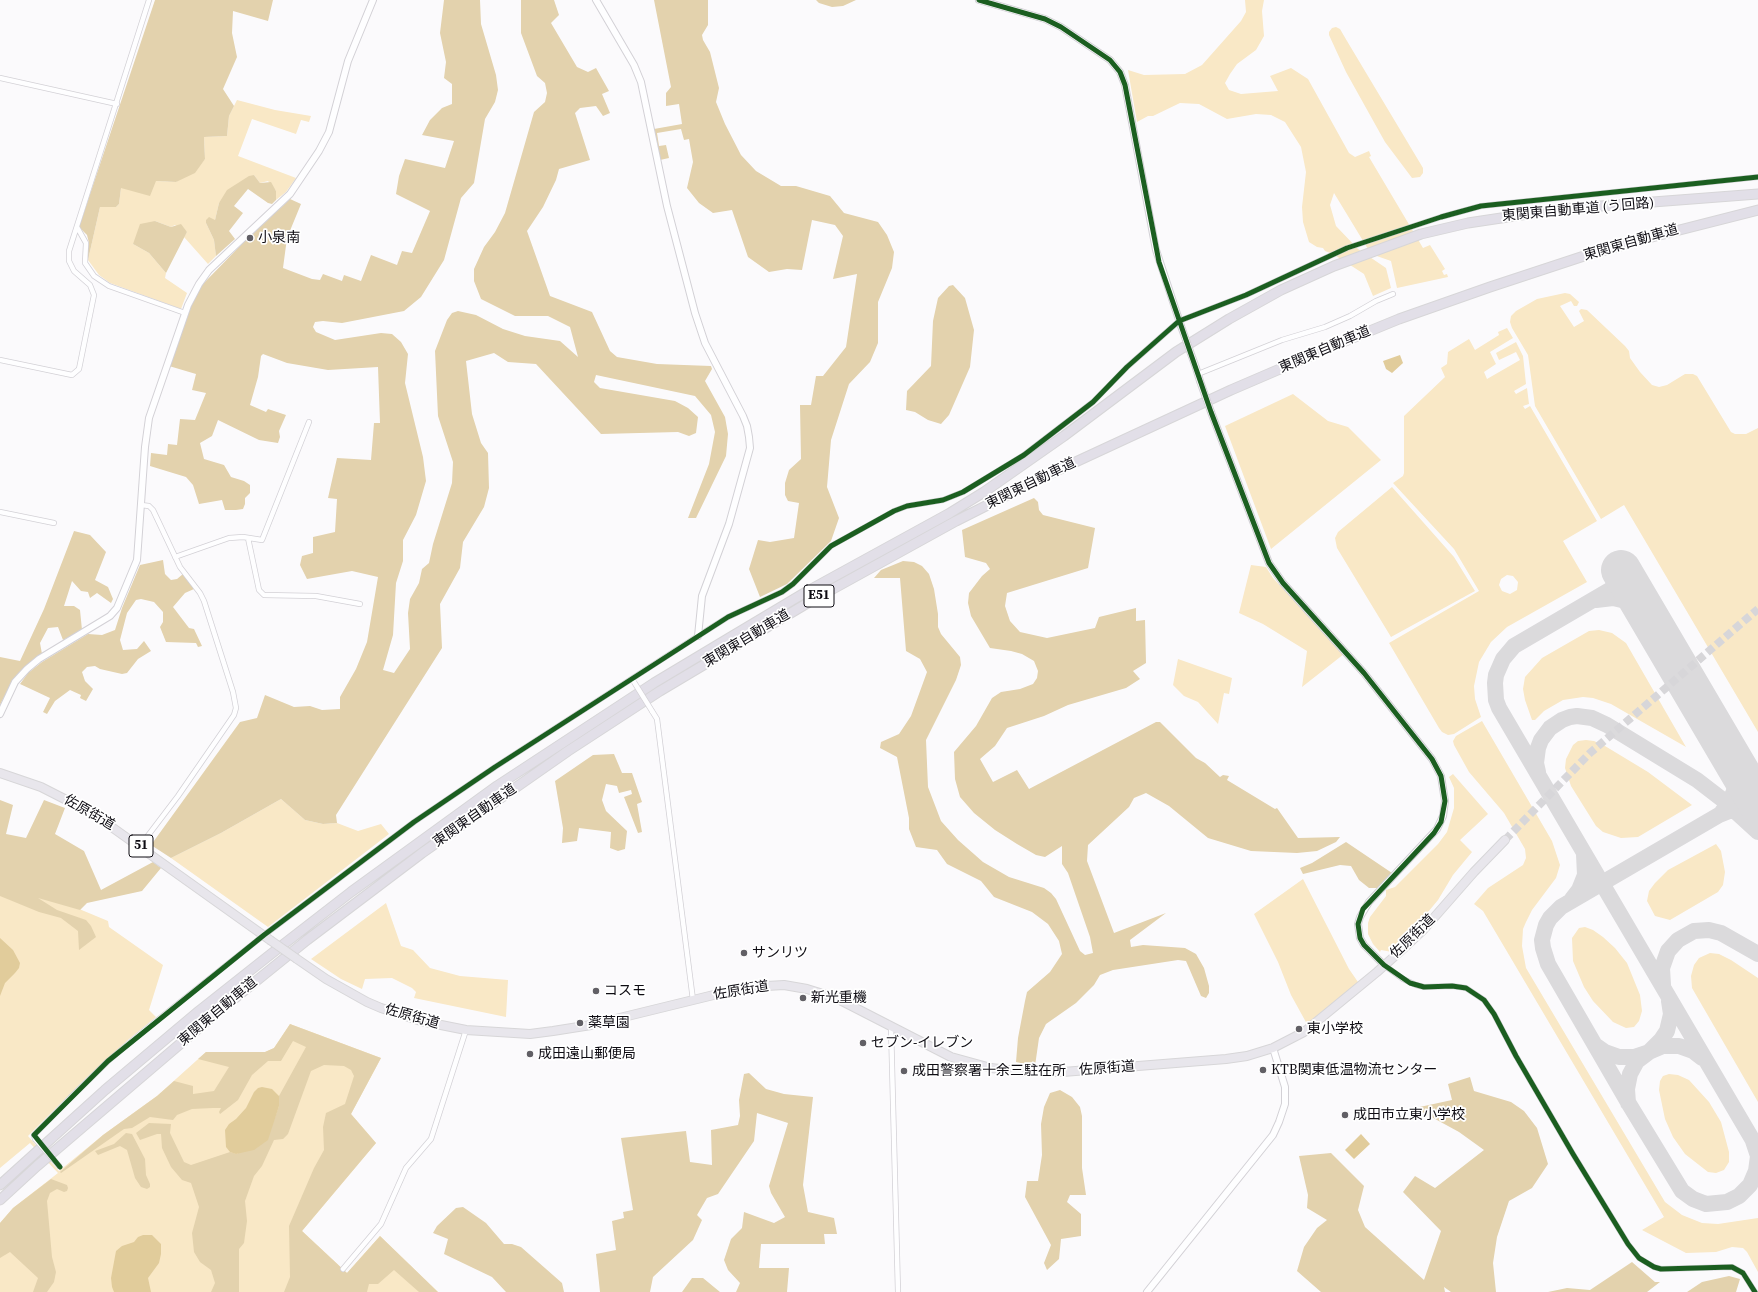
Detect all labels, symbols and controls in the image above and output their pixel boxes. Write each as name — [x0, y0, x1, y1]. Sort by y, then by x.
street label: 東関東自動車道 (う回路) — [1501, 195, 1655, 225]
street label: 東関東自動車道 — [1582, 221, 1680, 265]
place label: 小泉南 — [258, 230, 300, 246]
marker: 小泉南 — [245, 233, 255, 243]
street label: 東関東自動車道 — [1277, 323, 1373, 377]
street label: 東関東自動車道 — [983, 455, 1079, 513]
road number: E51 — [804, 585, 834, 607]
street label: 東関東自動車道 — [701, 607, 793, 671]
street label: 東関東自動車道 — [430, 781, 520, 851]
street label: 佐原街道 — [61, 792, 117, 834]
road number: 51 — [129, 835, 153, 857]
street label: 佐原街道 — [1387, 912, 1439, 962]
place label: サンリツ — [752, 945, 808, 961]
marker: サンリツ — [739, 948, 749, 958]
street label: 東関東自動車道 — [175, 974, 261, 1050]
street label: 佐原街道 — [712, 978, 770, 1004]
place label: コスモ — [604, 983, 646, 999]
marker: コスモ — [591, 986, 601, 996]
place label: 新光重機 — [811, 990, 867, 1006]
marker: 新光重機 — [798, 993, 808, 1003]
street label: 佐原街道 — [383, 1001, 441, 1033]
place label: 薬草園 — [588, 1015, 630, 1031]
marker: 薬草園 — [575, 1018, 585, 1028]
place label: 東小学校 — [1307, 1021, 1363, 1037]
marker: 東小学校 — [1294, 1024, 1304, 1034]
place label: セブン-イレブン — [871, 1035, 973, 1051]
marker: セブン-イレブン — [858, 1038, 868, 1048]
place label: 成田遠山郵便局 — [538, 1046, 636, 1062]
marker: 成田遠山郵便局 — [525, 1049, 535, 1059]
street label: 佐原街道 — [1078, 1059, 1136, 1079]
place label: KTB関東低温物流センター — [1271, 1062, 1438, 1078]
place label: 成田警察署十余三駐在所 — [912, 1063, 1066, 1079]
marker: KTB関東低温物流センター — [1258, 1065, 1268, 1075]
marker: 成田警察署十余三駐在所 — [899, 1066, 909, 1076]
place label: 成田市立東小学校 — [1353, 1107, 1465, 1123]
marker: 成田市立東小学校 — [1340, 1110, 1350, 1120]

